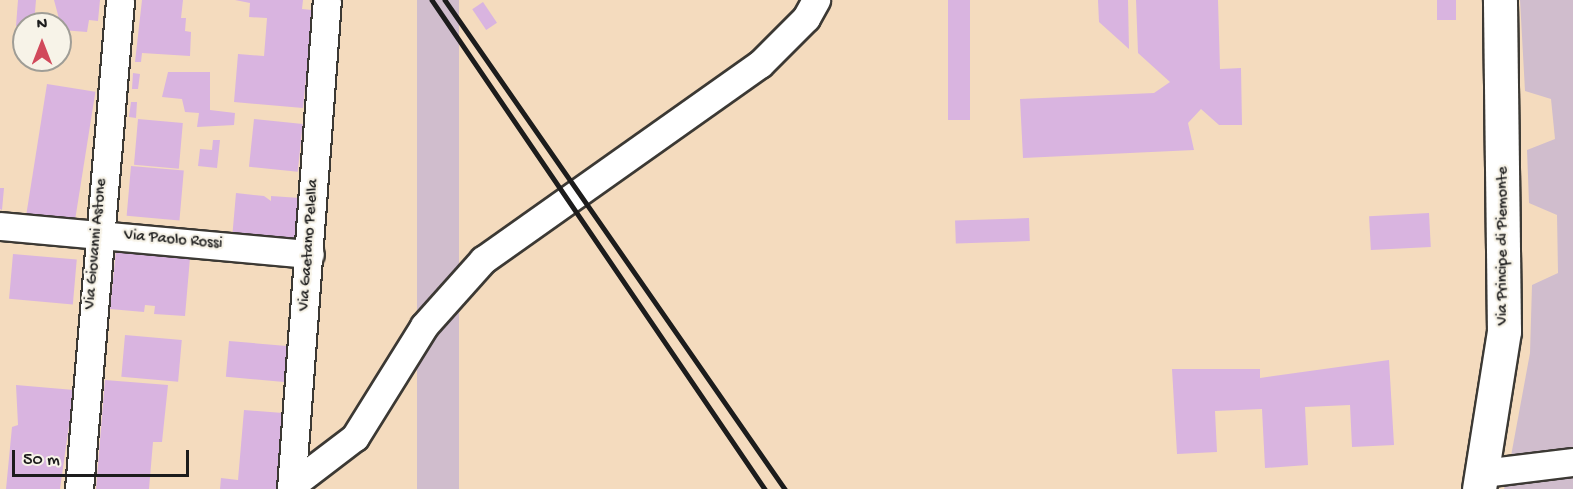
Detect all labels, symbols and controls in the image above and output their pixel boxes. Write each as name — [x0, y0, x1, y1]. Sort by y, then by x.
north arrow — [12, 12, 72, 72]
text: N — [37, 16, 47, 35]
street label: Via Principe di Piemonte — [1494, 167, 1514, 325]
street label: Via Giovanni Astone — [82, 178, 112, 310]
street label: Via Gaetano Pelella — [296, 178, 324, 312]
street label: Via Paolo Rossi — [123, 227, 223, 255]
scale bar — [15, 438, 192, 476]
text: 50 m — [23, 450, 60, 471]

